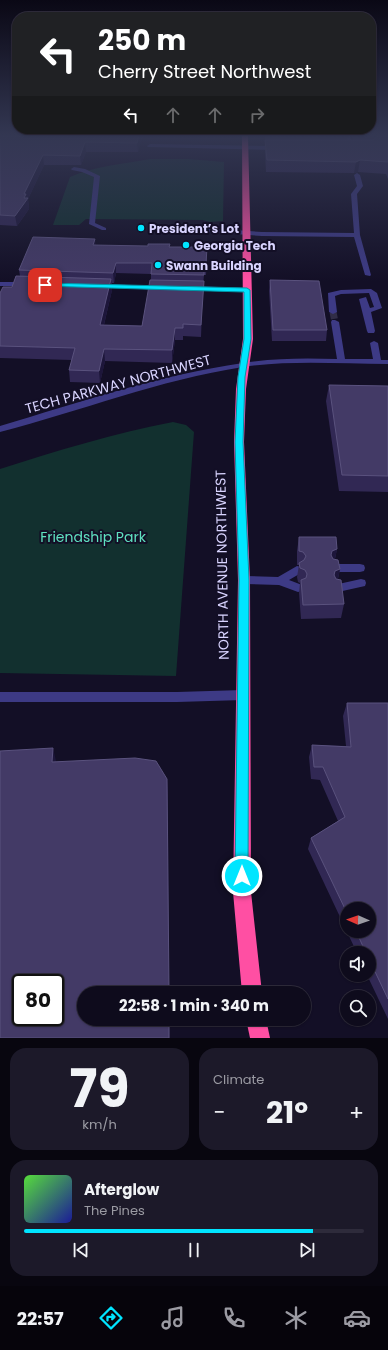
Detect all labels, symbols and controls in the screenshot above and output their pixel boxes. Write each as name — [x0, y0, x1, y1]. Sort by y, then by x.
text: 250 m — [98, 21, 186, 60]
icon: left — [32, 28, 84, 80]
text: Cherry Street Northwest — [98, 59, 311, 84]
icon: left — [120, 104, 142, 126]
icon: ahead — [162, 104, 184, 126]
icon: ahead — [204, 104, 226, 126]
icon: right — [246, 104, 268, 126]
place label: President’s Lot — [149, 220, 239, 237]
marker: President’s Lot — [136, 223, 146, 233]
place label: Georgia Tech — [194, 237, 276, 254]
marker: Georgia Tech — [181, 240, 191, 250]
place label: Swann Building — [166, 257, 262, 274]
marker: Swann Building — [153, 260, 163, 270]
pin — [28, 268, 62, 302]
icon: arrive — [34, 274, 56, 296]
street label: TECH PARKWAY NORTHWEST — [23, 349, 214, 418]
street label: NORTH AVENUE NORTHWEST — [210, 469, 234, 660]
park label: Friendship Park — [40, 527, 147, 547]
position arrow — [221, 855, 263, 897]
north arrow — [340, 902, 376, 938]
map controls — [340, 902, 376, 1026]
button: sound — [340, 946, 376, 982]
speed limit sign: 80 — [12, 974, 64, 1026]
button: search — [340, 990, 376, 1026]
text: 22:58 · 1 min · 340 m — [119, 995, 269, 1016]
text: 79 — [70, 1052, 129, 1125]
text: Climate — [213, 1070, 264, 1089]
text: 21° — [266, 1091, 308, 1134]
text: − — [213, 1097, 225, 1128]
text: + — [349, 1097, 364, 1128]
text: km/h — [82, 1115, 117, 1134]
text: Afterglow — [84, 1179, 159, 1200]
text: The Pines — [84, 1201, 145, 1220]
icon: previous — [70, 1239, 92, 1261]
icon: pause — [183, 1239, 205, 1261]
icon: next — [296, 1239, 318, 1261]
icon: directions — [97, 1304, 125, 1332]
icon: music — [159, 1304, 187, 1332]
icon: phone — [220, 1304, 248, 1332]
icon: climate — [282, 1304, 310, 1332]
icon: car — [343, 1304, 371, 1332]
text: 22:57 — [17, 1306, 64, 1331]

